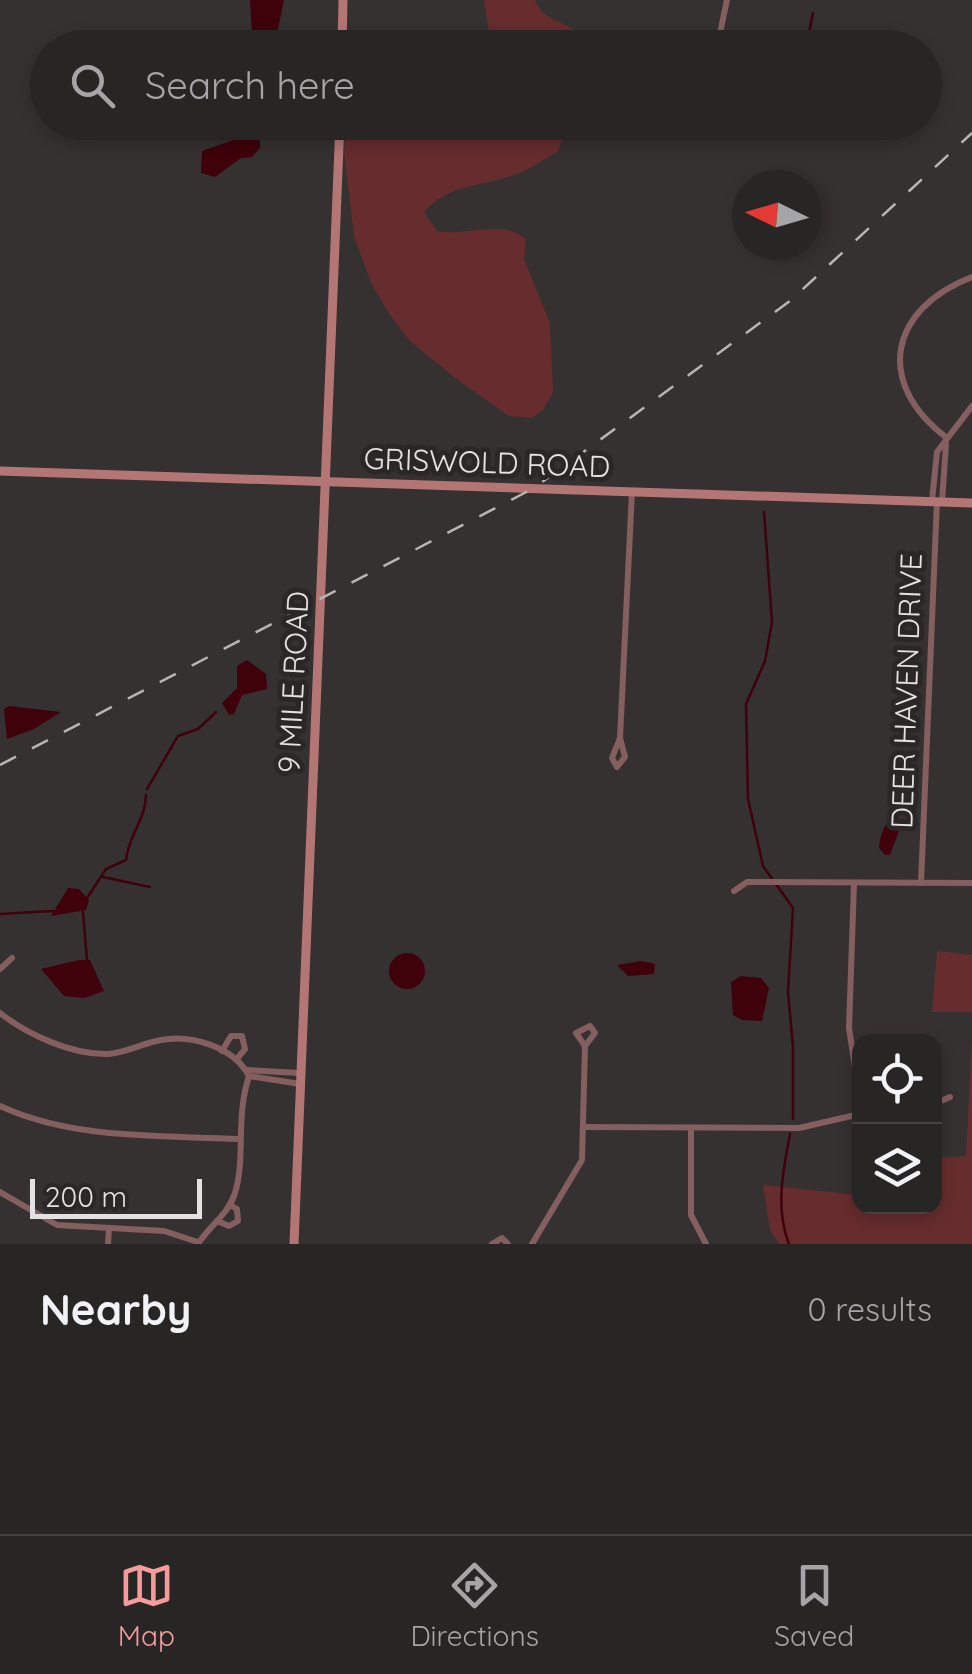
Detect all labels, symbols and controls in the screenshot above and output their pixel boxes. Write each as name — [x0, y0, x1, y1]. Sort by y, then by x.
search box — [30, 30, 942, 140]
icon: search — [65, 58, 120, 113]
text: Search here — [145, 61, 355, 109]
north arrow — [732, 170, 822, 260]
street label: GRISWOLD ROAD — [363, 439, 611, 485]
street label: DEER HAVEN DRIVE — [882, 553, 930, 829]
street label: 9 MILE ROAD — [269, 590, 317, 774]
map controls — [852, 1034, 942, 1214]
button: locate — [852, 1034, 942, 1124]
button: layers — [852, 1124, 942, 1214]
scale bar — [30, 1174, 202, 1218]
text: 200 m — [45, 1179, 127, 1214]
text: Nearby — [40, 1283, 191, 1336]
text: 0 results — [808, 1289, 932, 1329]
tab: Map — [118, 1558, 175, 1653]
tab: Directions — [410, 1558, 539, 1653]
tab: Saved — [774, 1558, 854, 1653]

